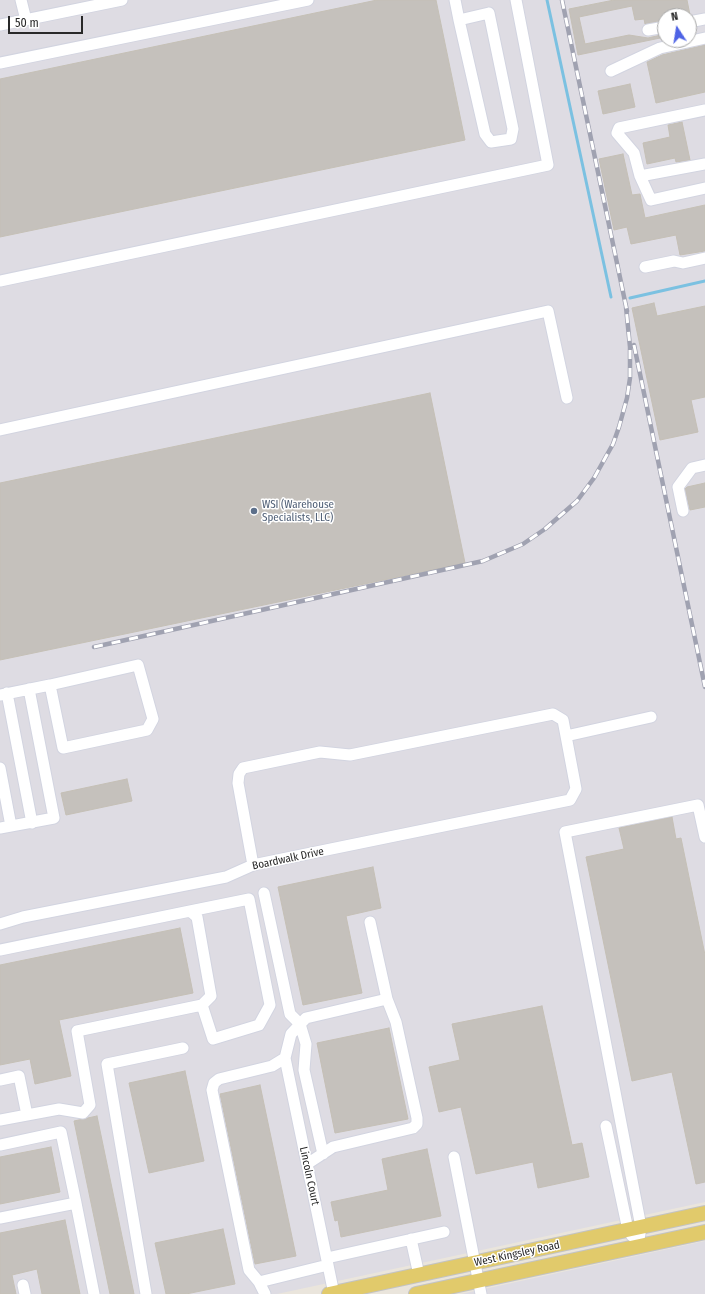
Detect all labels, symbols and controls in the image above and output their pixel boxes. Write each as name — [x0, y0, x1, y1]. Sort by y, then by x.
scale bar — [10, 8, 85, 34]
north arrow — [657, 8, 697, 48]
text: N — [670, 10, 679, 24]
text: 50 m — [15, 16, 39, 30]
place label: WSI (Warehouse Specialists, LLC) — [262, 498, 334, 524]
marker: WSI (Warehouse Specialists, LLC) — [249, 506, 259, 516]
street label: Boardwalk Drive — [251, 845, 325, 873]
street label: Lincoln Court — [296, 1146, 322, 1206]
street label: West Kingsley Road — [473, 1238, 561, 1270]

